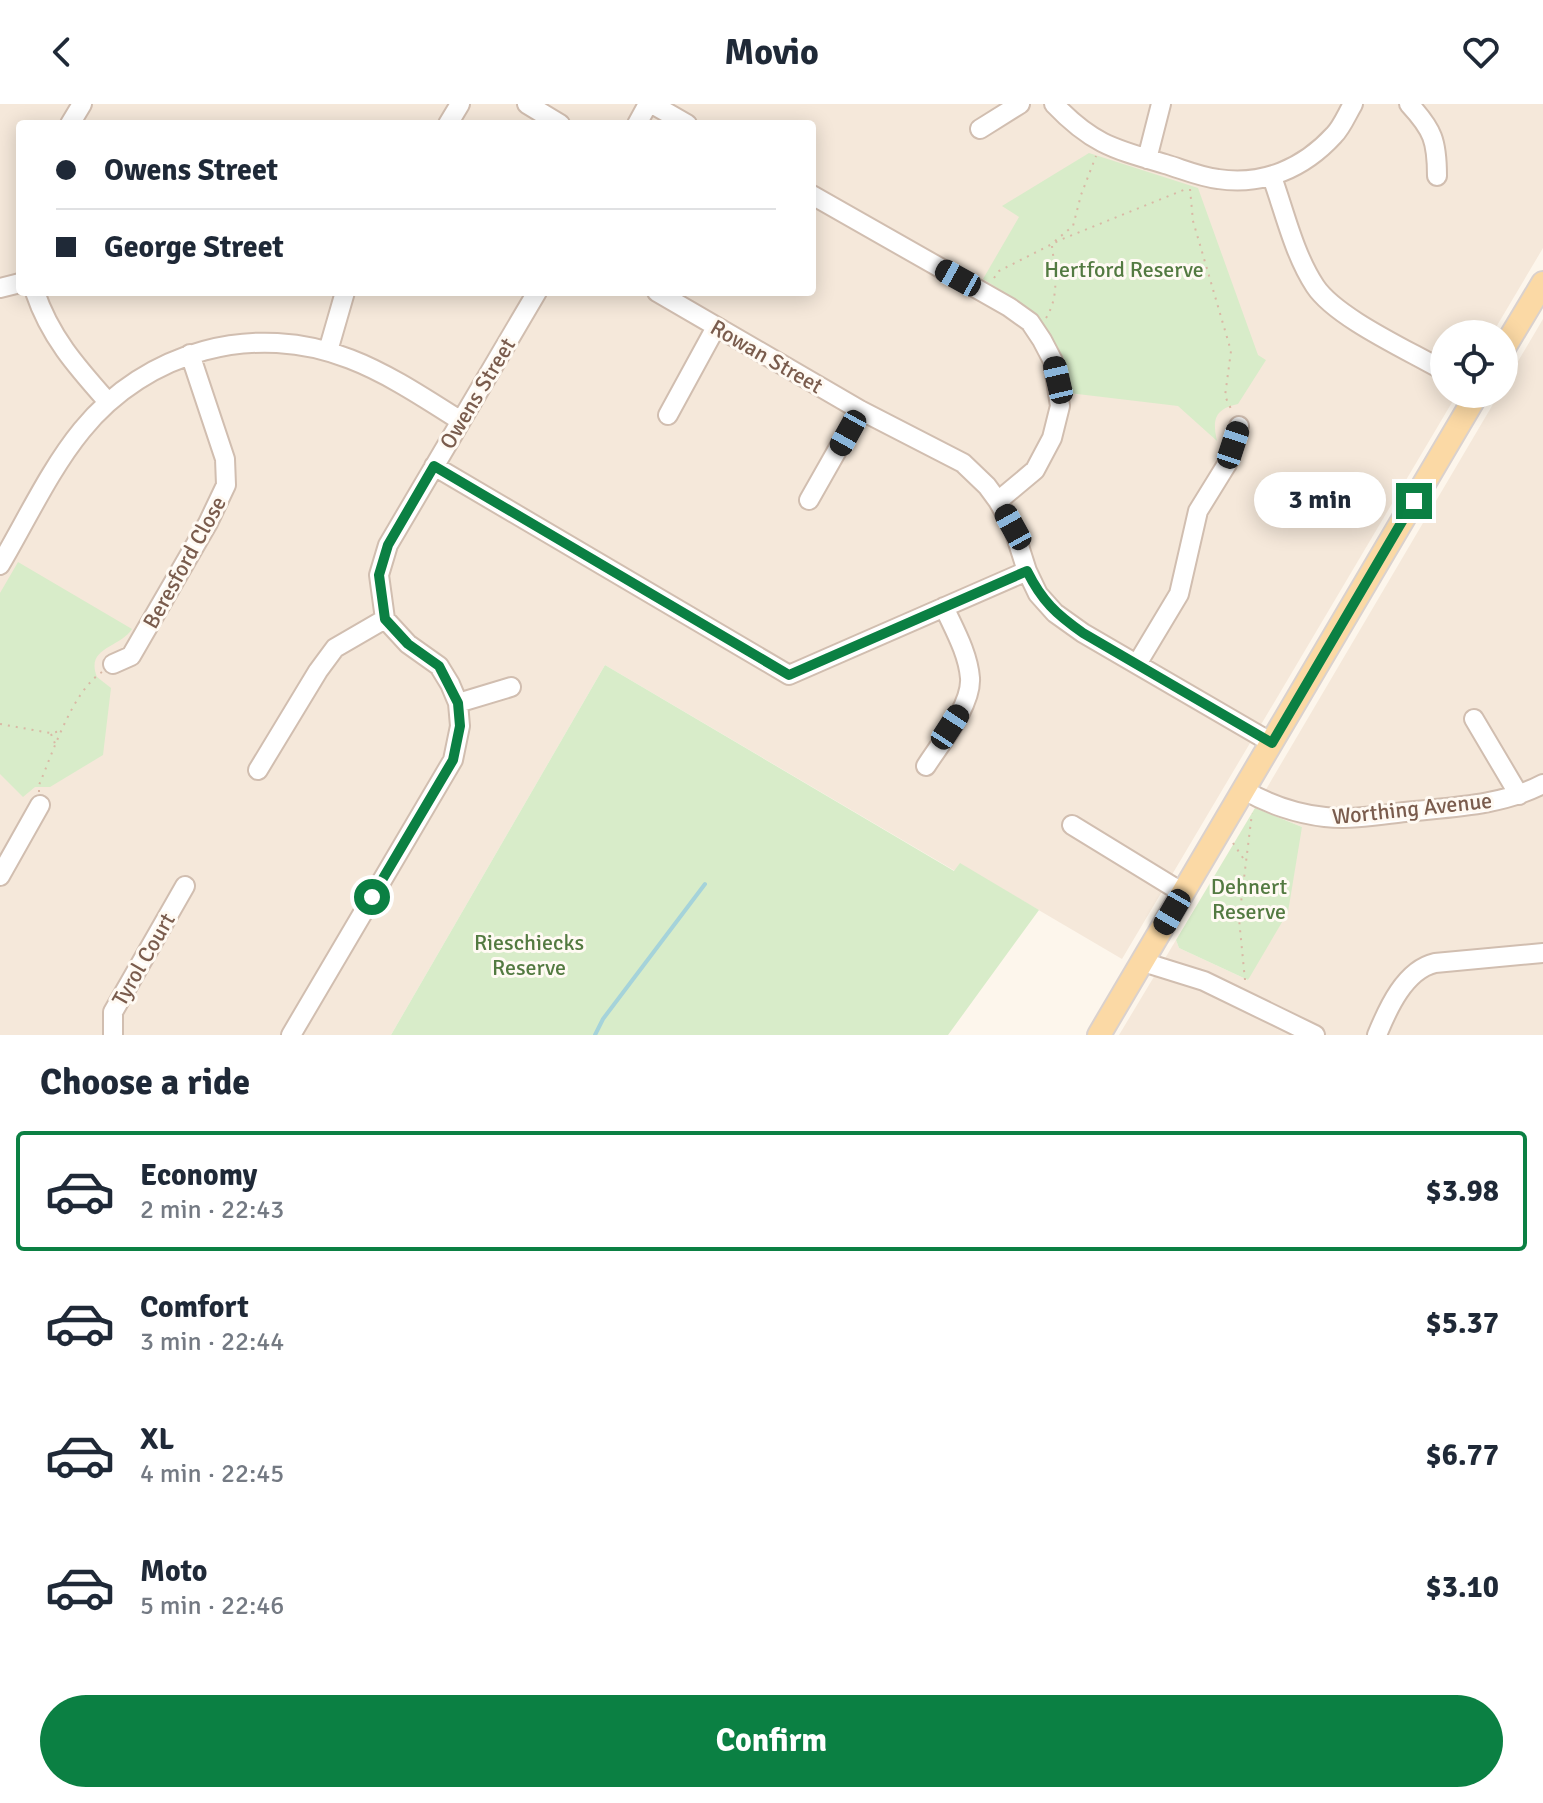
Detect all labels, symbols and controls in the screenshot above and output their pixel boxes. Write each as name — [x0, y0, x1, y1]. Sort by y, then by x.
icon: back — [40, 30, 84, 74]
text: Movio — [724, 30, 819, 75]
icon: heart — [1459, 30, 1503, 74]
text: Owens Street — [104, 152, 278, 189]
text: George Street — [104, 229, 284, 266]
car — [931, 256, 985, 300]
park label: Hertford Reserve — [1044, 256, 1204, 283]
street label: Rowan Street — [706, 313, 828, 400]
map controls — [1430, 320, 1518, 408]
button: locate — [1430, 320, 1518, 408]
street label: Owens Street — [434, 333, 521, 454]
car — [1041, 354, 1075, 406]
car — [826, 406, 870, 460]
car — [1214, 418, 1252, 472]
callout: 3 min — [1254, 473, 1386, 529]
route end — [1396, 483, 1432, 519]
text: 3 min — [1289, 484, 1351, 516]
street label: Beresford Close — [137, 491, 232, 633]
car — [991, 500, 1035, 554]
car — [927, 700, 973, 754]
street label: Worthing Avenue — [1331, 787, 1493, 830]
park label: Dehnert Reserve — [1211, 873, 1288, 925]
route start — [354, 879, 390, 915]
car — [1150, 885, 1194, 939]
street label: Tyrol Court — [106, 908, 181, 1011]
park label: Rieschiecks Reserve — [474, 929, 584, 981]
text: Choose a ride — [40, 1060, 250, 1105]
icon: car — [44, 1155, 116, 1227]
text: Economy — [140, 1157, 257, 1194]
text: $3.98 — [1426, 1173, 1499, 1210]
text: 2 min · 22:43 — [140, 1194, 284, 1226]
icon: car — [44, 1287, 116, 1359]
text: Comfort — [140, 1289, 249, 1326]
text: $5.37 — [1426, 1305, 1499, 1342]
text: 3 min · 22:44 — [140, 1326, 284, 1358]
icon: car — [44, 1419, 116, 1491]
text: XL — [140, 1421, 174, 1458]
text: $6.77 — [1426, 1437, 1499, 1474]
text: 4 min · 22:45 — [140, 1458, 284, 1490]
icon: car — [44, 1551, 116, 1623]
text: Moto — [140, 1553, 207, 1590]
text: $3.10 — [1426, 1569, 1499, 1606]
text: 5 min · 22:46 — [140, 1590, 284, 1622]
button: Confirm — [40, 1695, 1503, 1787]

